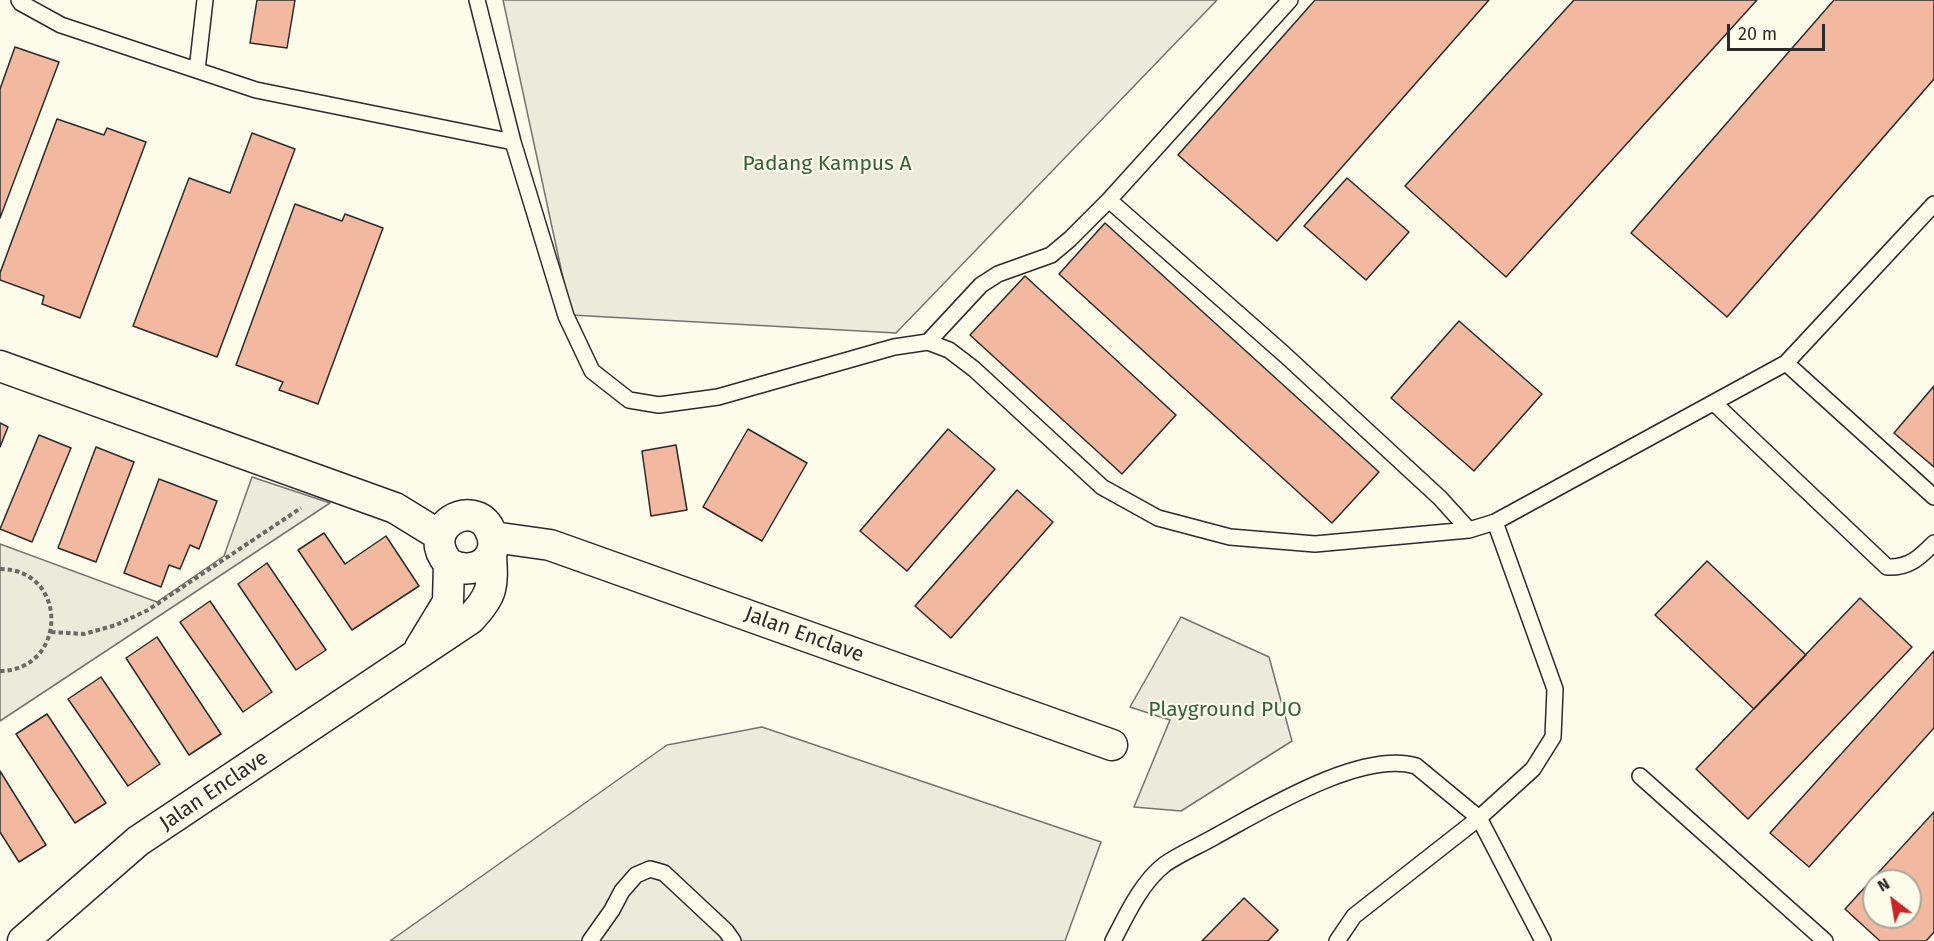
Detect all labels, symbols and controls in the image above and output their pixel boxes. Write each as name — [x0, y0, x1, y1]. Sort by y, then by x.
scale bar — [1730, 12, 1828, 50]
text: 20 m — [1738, 23, 1777, 45]
park label: Padang Kampus A — [743, 151, 911, 177]
street label: Jalan Enclave — [741, 602, 867, 668]
park label: Playground PUO — [1148, 697, 1302, 723]
street label: Jalan Enclave — [155, 746, 273, 836]
north arrow — [1862, 869, 1922, 929]
text: N — [1874, 874, 1893, 896]

